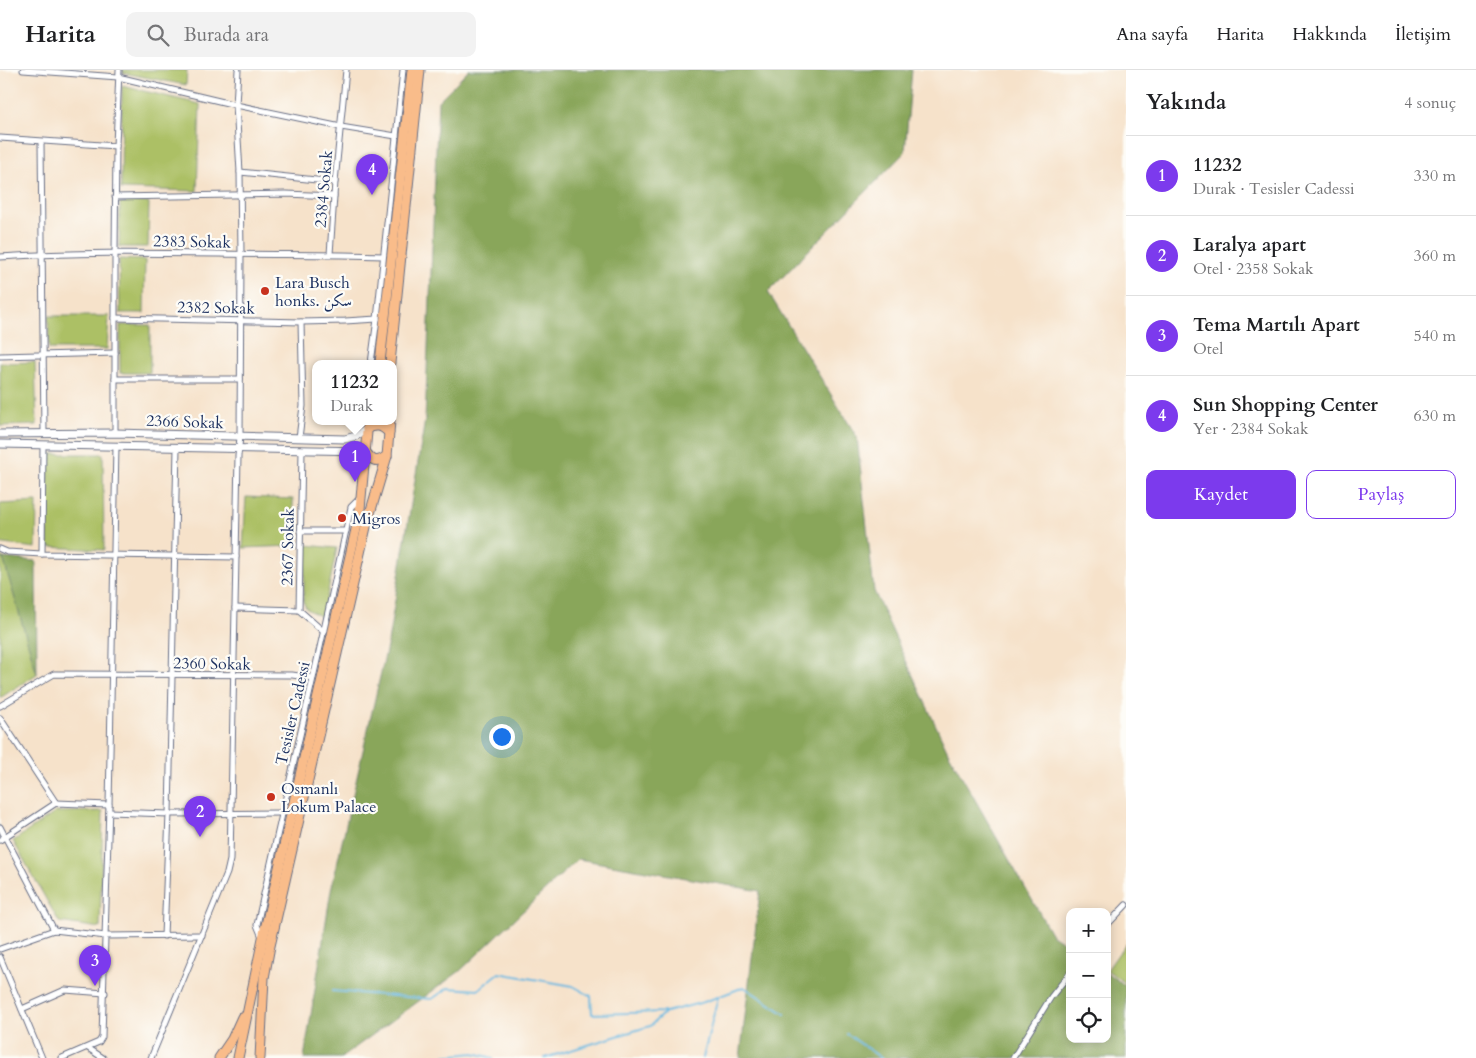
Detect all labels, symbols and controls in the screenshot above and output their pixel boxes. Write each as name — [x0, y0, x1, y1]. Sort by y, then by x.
search box — [126, 12, 476, 57]
text: Harita — [25, 18, 96, 51]
icon: search — [144, 21, 172, 49]
text: Burada ara — [184, 22, 269, 48]
text: Ana sayfa — [1116, 22, 1188, 47]
text: Harita — [1216, 22, 1264, 47]
text: Hakkında — [1292, 22, 1367, 47]
text: İletişim — [1395, 22, 1451, 47]
text: Yakında — [1146, 88, 1226, 117]
text: 4 sonuç — [1404, 92, 1456, 114]
street label: 2384 Sokak — [310, 149, 338, 229]
text: 11232 — [1193, 152, 1242, 178]
pin: 4 — [356, 154, 388, 195]
text: 1 — [1158, 165, 1166, 187]
text: 330 m — [1414, 165, 1456, 187]
text: Durak · Tesisler Cadessi — [1193, 178, 1355, 200]
street label: 2383 Sokak — [153, 230, 231, 254]
text: Laralya apart — [1193, 232, 1306, 258]
text: 2 — [1158, 245, 1166, 267]
text: 360 m — [1414, 245, 1456, 267]
text: Otel · 2358 Sokak — [1193, 258, 1314, 280]
place label: Lara Busch honks. سكن — [275, 272, 352, 312]
marker: Lara Busch honks. سكن — [259, 285, 271, 297]
street label: 2382 Sokak — [177, 296, 255, 320]
text: Tema Martılı Apart — [1193, 312, 1360, 338]
text: 3 — [1158, 325, 1166, 347]
text: 540 m — [1414, 325, 1456, 347]
text: Otel — [1193, 338, 1223, 360]
popup — [312, 360, 397, 425]
text: 11232 — [330, 369, 379, 395]
text: Sun Shopping Center — [1193, 392, 1378, 418]
text: Durak — [330, 395, 373, 417]
text: 4 — [1158, 405, 1166, 427]
text: 630 m — [1414, 405, 1456, 427]
street label: 2366 Sokak — [146, 410, 225, 434]
text: Yer · 2384 Sokak — [1193, 418, 1308, 440]
pin: 1 — [339, 441, 371, 482]
button: Kaydet — [1146, 470, 1296, 519]
button: Paylaş — [1306, 470, 1456, 519]
street label: 2367 Sokak — [276, 508, 300, 586]
place label: Migros — [352, 508, 400, 530]
marker: Migros — [336, 512, 348, 524]
street label: 2360 Sokak — [173, 652, 251, 676]
street label: Tesisler Cadessi — [270, 659, 316, 767]
your location — [489, 724, 515, 750]
place label: Osmanlı Lokum Palace — [281, 778, 376, 818]
marker: Osmanlı Lokum Palace — [265, 791, 277, 803]
pin: 2 — [184, 796, 216, 837]
map controls — [1066, 908, 1111, 1043]
button: + — [1066, 908, 1111, 953]
pin: 3 — [79, 945, 111, 986]
button: − — [1066, 953, 1111, 998]
button: locate — [1066, 998, 1111, 1043]

